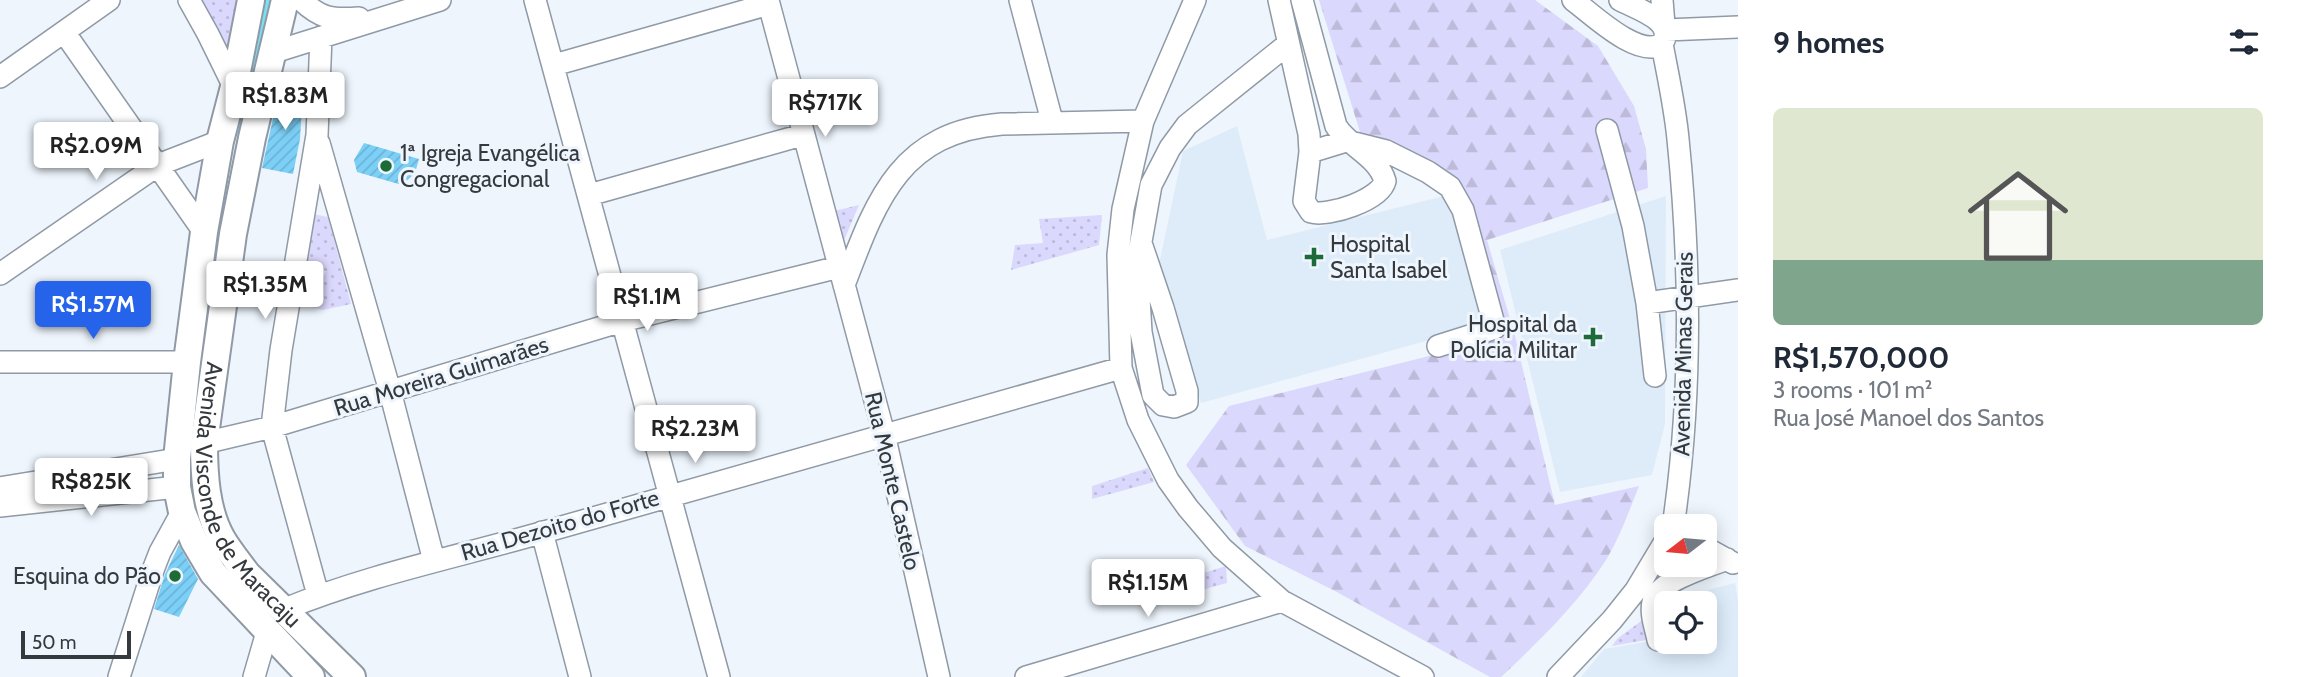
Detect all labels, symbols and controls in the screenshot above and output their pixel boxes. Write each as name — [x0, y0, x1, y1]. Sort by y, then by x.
icon: filters — [2225, 23, 2263, 61]
text: 9 homes — [1773, 24, 1884, 61]
pin: R$1.83M — [220, 72, 350, 132]
pin: R$717K — [768, 80, 882, 139]
text: R$1.83M — [242, 81, 328, 109]
text: R$717K — [788, 88, 862, 116]
pin: R$2.09M — [31, 122, 161, 182]
text: R$2.09M — [50, 131, 142, 159]
place label: 1ª Igreja Evangélica Congregacional — [400, 139, 580, 193]
icon: home — [1955, 153, 2081, 279]
marker: 1ª Igreja Evangélica Congregacional — [378, 158, 394, 174]
place label: Hospital Santa Isabel — [1330, 230, 1448, 284]
marker: Hospital Santa Isabel — [1304, 247, 1324, 267]
street label: Avenida Minas Gerais — [1667, 251, 1699, 457]
pin: R$1.35M — [200, 262, 330, 321]
text: R$1.35M — [222, 270, 308, 298]
pin: R$1.1M — [590, 274, 704, 333]
pin: R$1.57M — [28, 282, 158, 341]
text: R$1.1M — [613, 282, 681, 310]
text: R$1.57M — [51, 290, 135, 318]
place label: Hospital da Polícia Militar — [1450, 310, 1578, 364]
marker: Hospital da Polícia Militar — [1583, 327, 1603, 347]
street label: Rua Moreira Guimarães — [330, 330, 552, 422]
text: R$1,570,000 — [1773, 339, 1949, 376]
street label: Avenida Visconde de Maracaju — [190, 360, 307, 633]
text: 3 rooms · 101 m² — [1773, 376, 1932, 404]
street label: Rua Monte Castelo — [859, 389, 927, 573]
text: Rua José Manoel dos Santos — [1773, 404, 2044, 432]
pin: R$2.23M — [630, 406, 760, 465]
text: R$2.23M — [651, 414, 739, 442]
pin: R$825K — [34, 458, 148, 518]
text: R$825K — [51, 467, 131, 495]
street label: Rua Dezoito do Forte — [458, 483, 662, 567]
north arrow — [1654, 514, 1717, 578]
map controls — [1654, 514, 1717, 654]
pin: R$1.15M — [1083, 560, 1213, 619]
place label: Esquina do Pão — [13, 562, 161, 590]
marker: Esquina do Pão — [167, 568, 183, 584]
text: R$1.15M — [1108, 568, 1188, 596]
button: locate — [1654, 591, 1717, 654]
scale bar — [21, 628, 131, 660]
text: 50 m — [32, 631, 76, 654]

